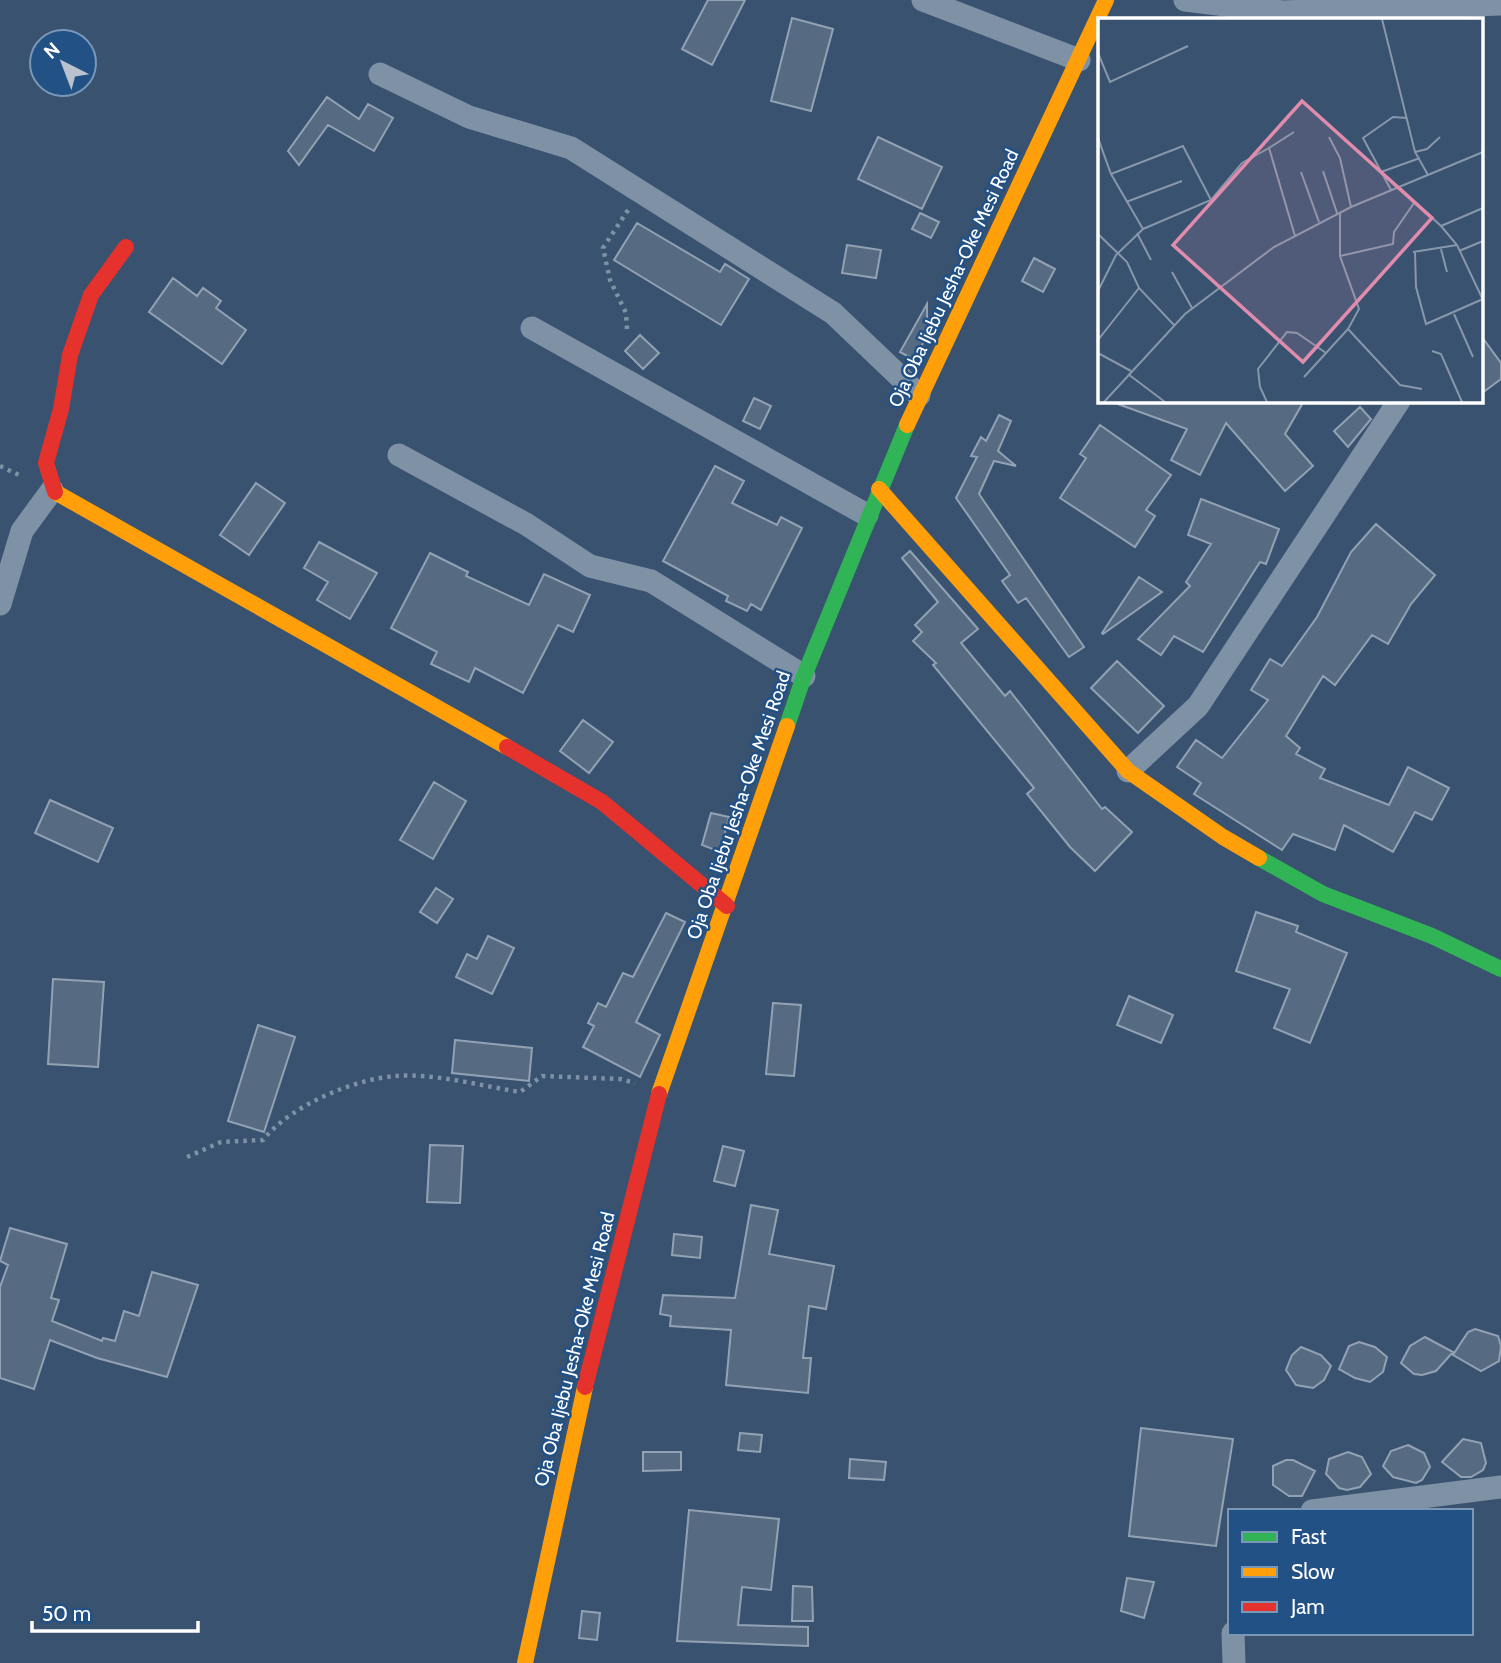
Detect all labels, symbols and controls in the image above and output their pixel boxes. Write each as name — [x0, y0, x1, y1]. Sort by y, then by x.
inset map — [1098, 18, 1484, 402]
north arrow — [28, 28, 98, 98]
text: N — [39, 38, 65, 64]
street label: Oja Oba Ijebu Jesha-Oke Mesi Road — [883, 145, 1023, 411]
street label: Oja Oba Ijebu Jesha-Oke Mesi Road — [682, 668, 795, 942]
street label: Oja Oba Ijebu Jesha-Oke Mesi Road — [529, 1209, 620, 1489]
legend — [1228, 1509, 1473, 1635]
text: Fast — [1291, 1524, 1327, 1549]
text: Slow — [1291, 1559, 1335, 1584]
scale bar — [32, 1590, 198, 1634]
text: Jam — [1290, 1594, 1325, 1619]
text: 50 m — [42, 1601, 91, 1626]

